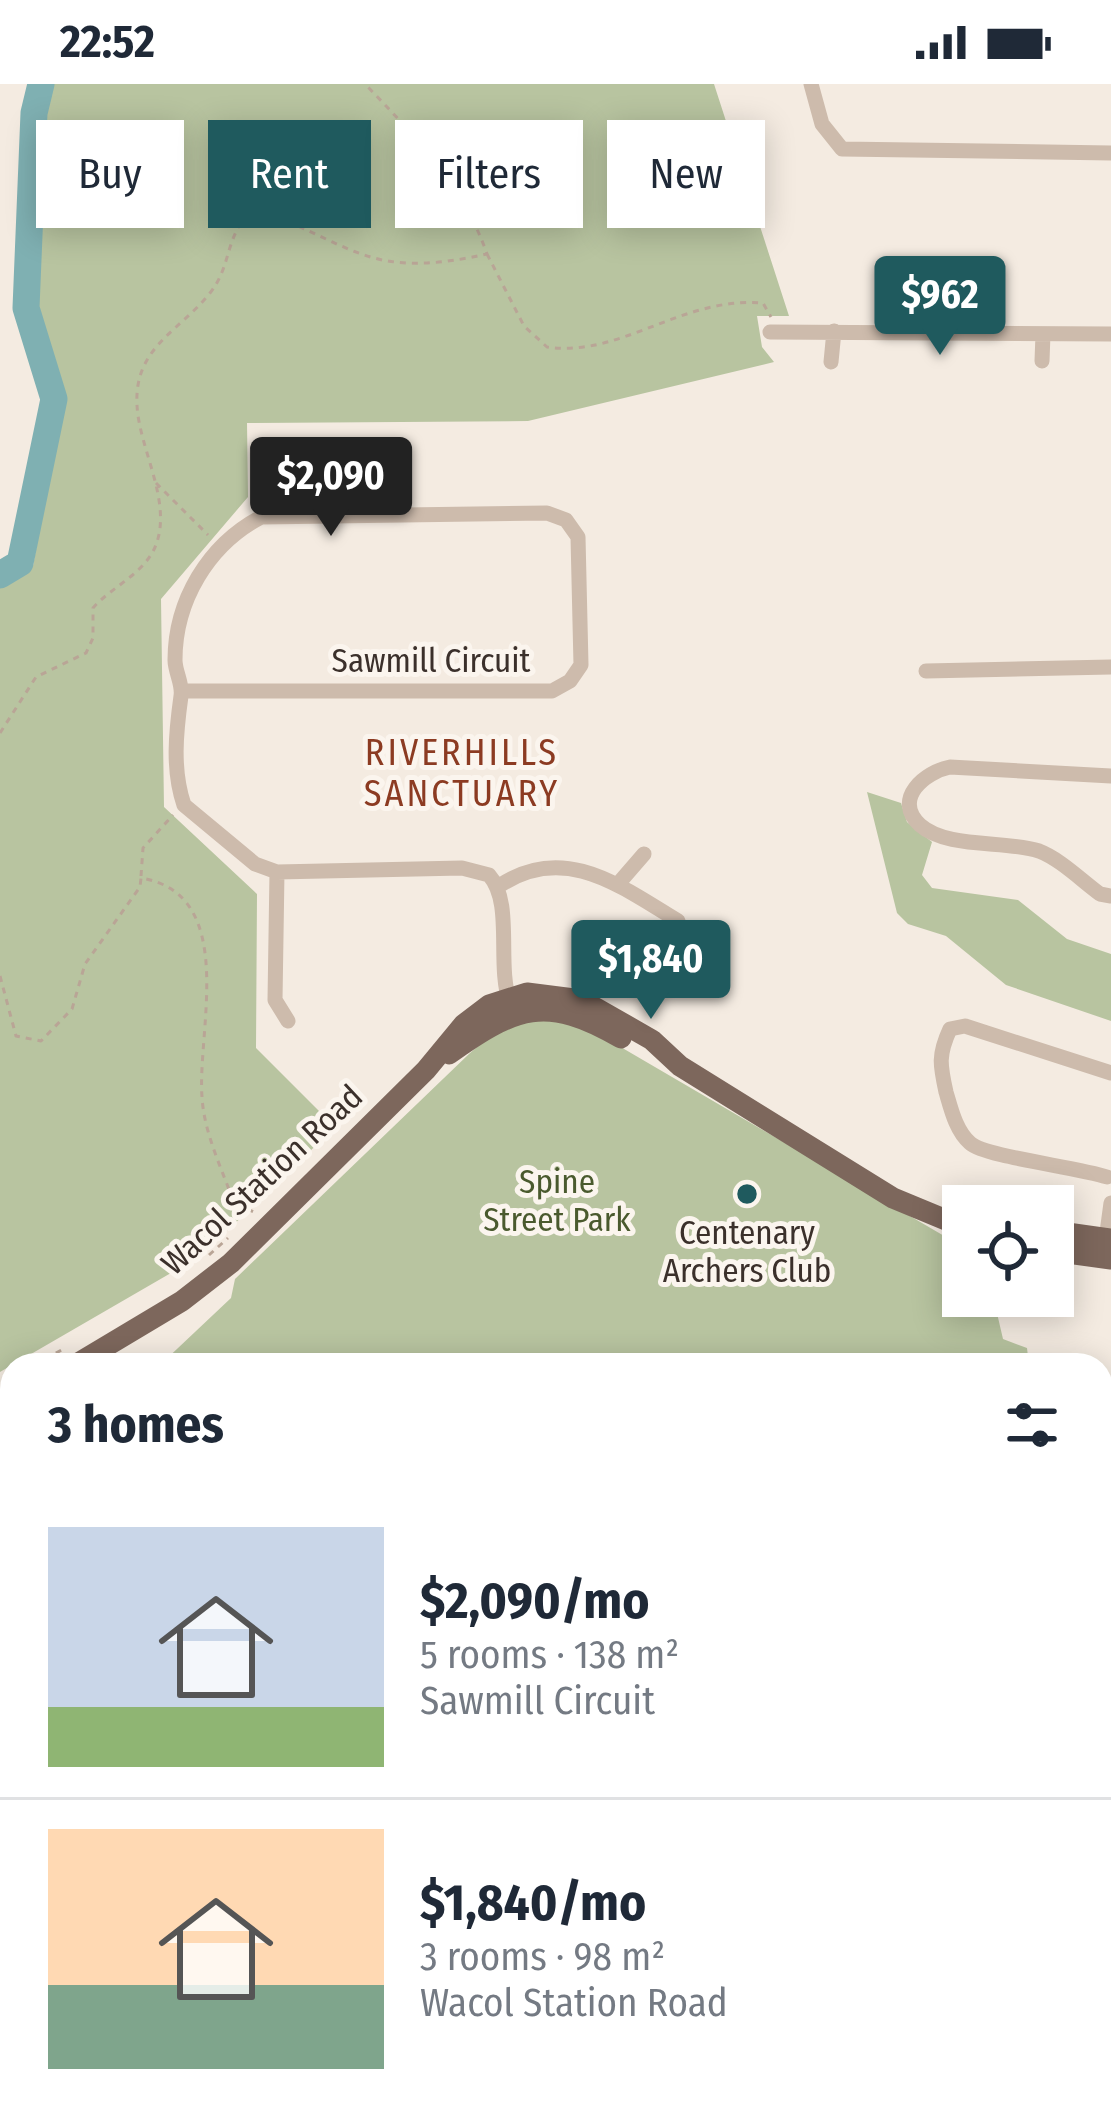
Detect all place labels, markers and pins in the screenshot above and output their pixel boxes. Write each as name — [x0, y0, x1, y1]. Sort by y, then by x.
pin: $962 — [869, 256, 1011, 358]
pin: $2,090 — [233, 437, 429, 539]
pin: $1,840 — [553, 920, 749, 1022]
marker: Centenary Archers Club — [734, 1181, 760, 1207]
place label: Centenary Archers Club — [663, 1213, 831, 1291]

